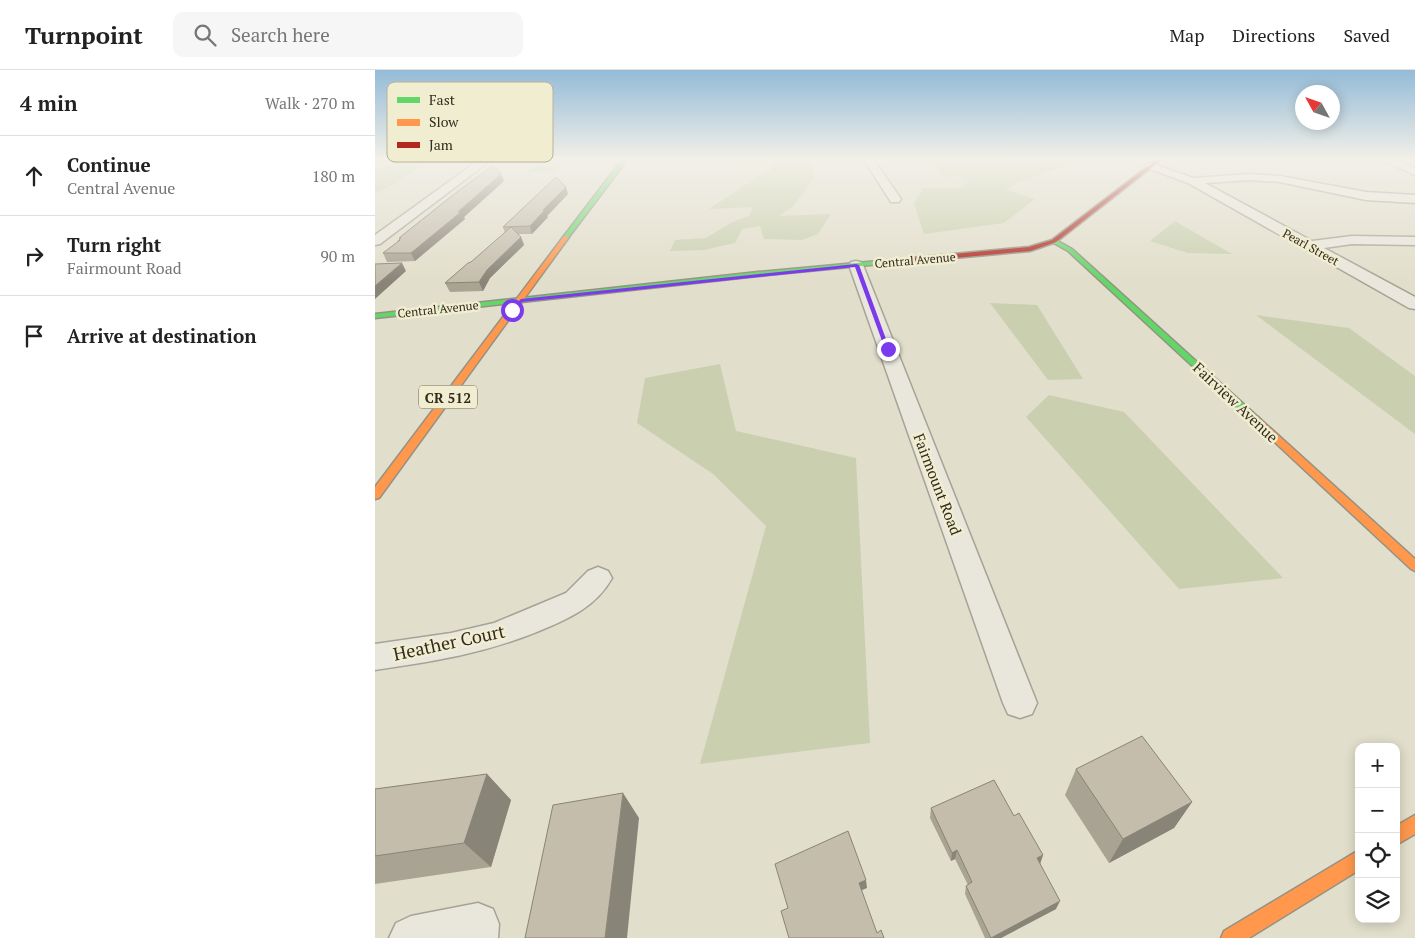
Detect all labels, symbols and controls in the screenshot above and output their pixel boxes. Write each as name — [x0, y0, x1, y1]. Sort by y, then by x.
search box — [173, 12, 523, 57]
text: Turnpoint — [25, 19, 143, 51]
icon: search — [191, 21, 219, 49]
text: Search here — [231, 22, 330, 47]
text: Map — [1169, 23, 1204, 47]
text: Directions — [1232, 23, 1315, 47]
text: Saved — [1343, 23, 1390, 47]
legend — [387, 82, 553, 162]
north arrow — [1295, 85, 1340, 130]
text: 4 min — [20, 89, 77, 117]
text: Fast — [429, 90, 456, 109]
text: Walk · 270 m — [265, 92, 355, 114]
text: Slow — [429, 112, 459, 131]
text: Jam — [429, 135, 453, 154]
text: Continue — [67, 152, 151, 177]
icon: ahead — [20, 162, 48, 190]
text: 180 m — [312, 165, 355, 187]
text: Central Avenue — [67, 177, 175, 199]
street label: Pearl Street — [1280, 225, 1342, 269]
text: Turn right — [67, 232, 161, 257]
icon: right — [20, 242, 48, 270]
text: 90 m — [320, 245, 355, 267]
street label: Central Avenue — [874, 249, 956, 271]
text: Fairmount Road — [67, 257, 182, 279]
street label: Central Avenue — [397, 297, 479, 321]
route start — [501, 299, 524, 322]
icon: arrive — [20, 322, 48, 350]
text: Arrive at destination — [67, 323, 256, 348]
route end — [877, 338, 900, 361]
street label: Fairview Avenue — [1189, 357, 1283, 447]
road number: CR 512 — [419, 386, 477, 408]
street label: Fairmount Road — [909, 430, 967, 538]
street label: Heather Court — [391, 618, 507, 666]
map controls — [1355, 743, 1400, 923]
button: + — [1355, 743, 1400, 788]
button: − — [1355, 788, 1400, 833]
button: locate — [1355, 833, 1400, 878]
button: layers — [1355, 878, 1400, 923]

